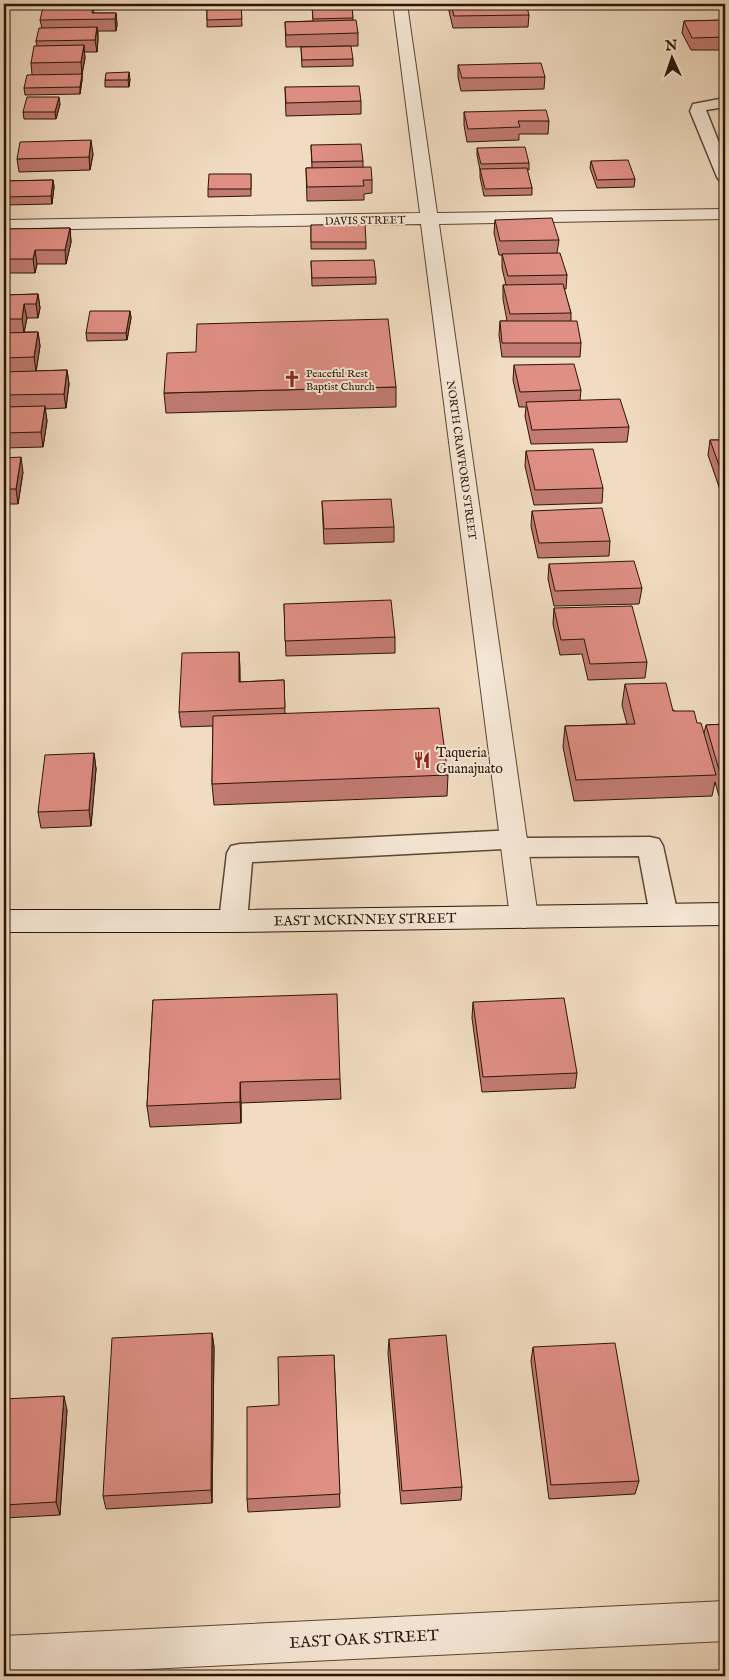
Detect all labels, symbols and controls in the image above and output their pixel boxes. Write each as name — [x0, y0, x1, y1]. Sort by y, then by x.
north arrow — [646, 32, 696, 82]
text: N — [664, 37, 678, 55]
street label: DAVIS STREET — [325, 213, 406, 229]
place label: Peaceful Rest Baptist Church — [306, 367, 375, 394]
church icon: Peaceful Rest Baptist Church — [282, 369, 302, 389]
street label: NORTH CRAWFORD STREET — [443, 380, 479, 541]
place label: Taqueria Guanajuato — [436, 744, 503, 778]
restaurant icon: Taqueria Guanajuato — [412, 750, 432, 770]
street label: EAST MCKINNEY STREET — [274, 909, 457, 931]
street label: EAST OAK STREET — [289, 1626, 440, 1654]

